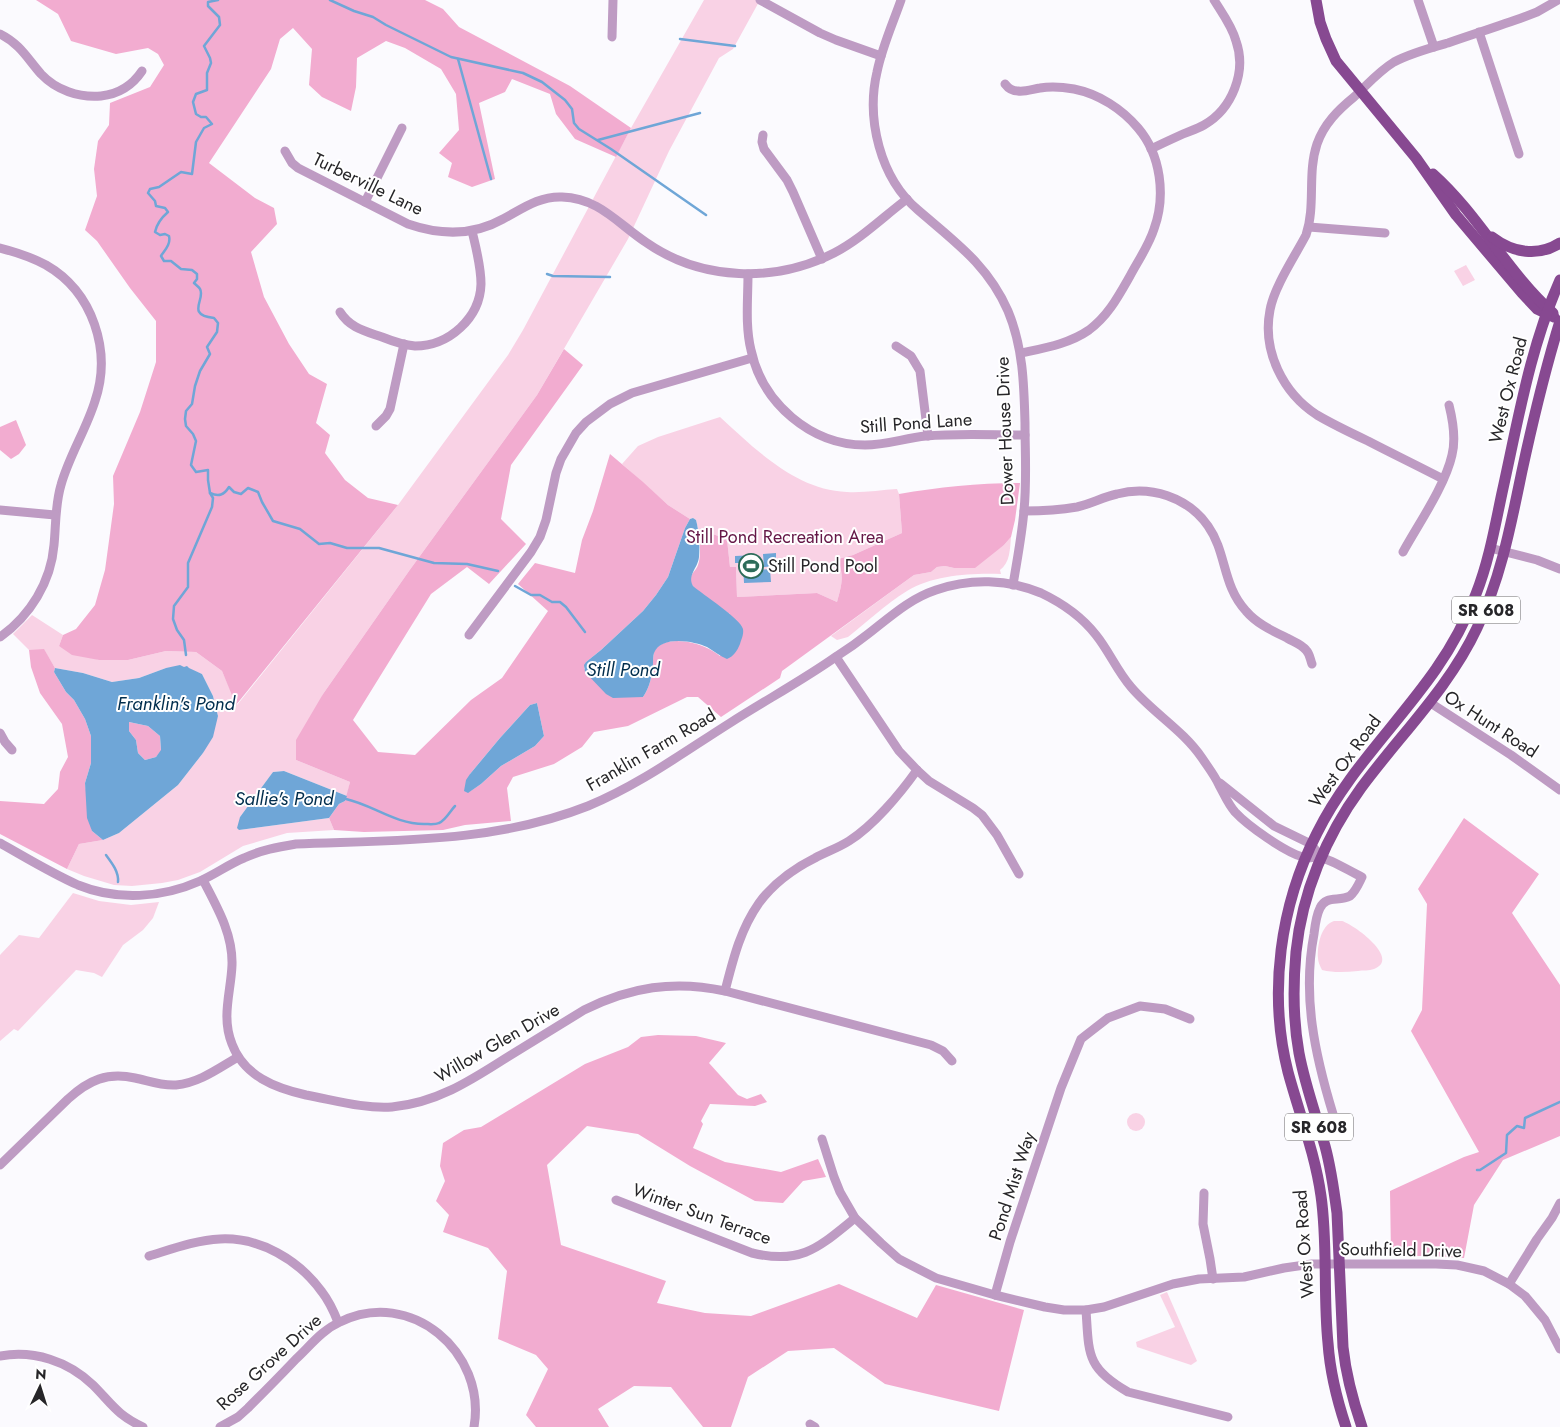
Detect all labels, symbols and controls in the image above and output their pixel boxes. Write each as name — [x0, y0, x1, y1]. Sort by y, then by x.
street label: Turberville Lane — [308, 146, 428, 222]
street label: West Ox Road — [1482, 334, 1534, 446]
street label: Dower House Drive — [989, 356, 1021, 506]
street label: Still Pond Lane — [859, 406, 973, 440]
park label: Still Pond Recreation Area — [686, 524, 884, 550]
sports icon: Still Pond Pool — [738, 553, 764, 579]
place label: Still Pond Pool — [768, 553, 878, 579]
road number: SR 608 — [1452, 596, 1520, 624]
water label: Still Pond — [586, 656, 661, 683]
street label: Ox Hunt Road — [1439, 684, 1543, 764]
water label: Franklin's Pond — [117, 690, 236, 717]
street label: Franklin Farm Road — [581, 702, 721, 798]
street label: West Ox Road — [1303, 709, 1387, 813]
water label: Sallie's Pond — [234, 785, 335, 812]
street label: Willow Glen Drive — [430, 997, 564, 1089]
road number: SR 608 — [1285, 1114, 1353, 1140]
street label: Pond Mist Way — [982, 1128, 1042, 1244]
street label: Winter Sun Terrace — [629, 1177, 775, 1251]
street label: West Ox Road — [1287, 1189, 1321, 1299]
street label: Southfield Drive — [1340, 1236, 1462, 1264]
street label: Rose Grove Drive — [211, 1308, 327, 1416]
north arrow — [15, 1362, 65, 1412]
text: N — [35, 1364, 47, 1384]

